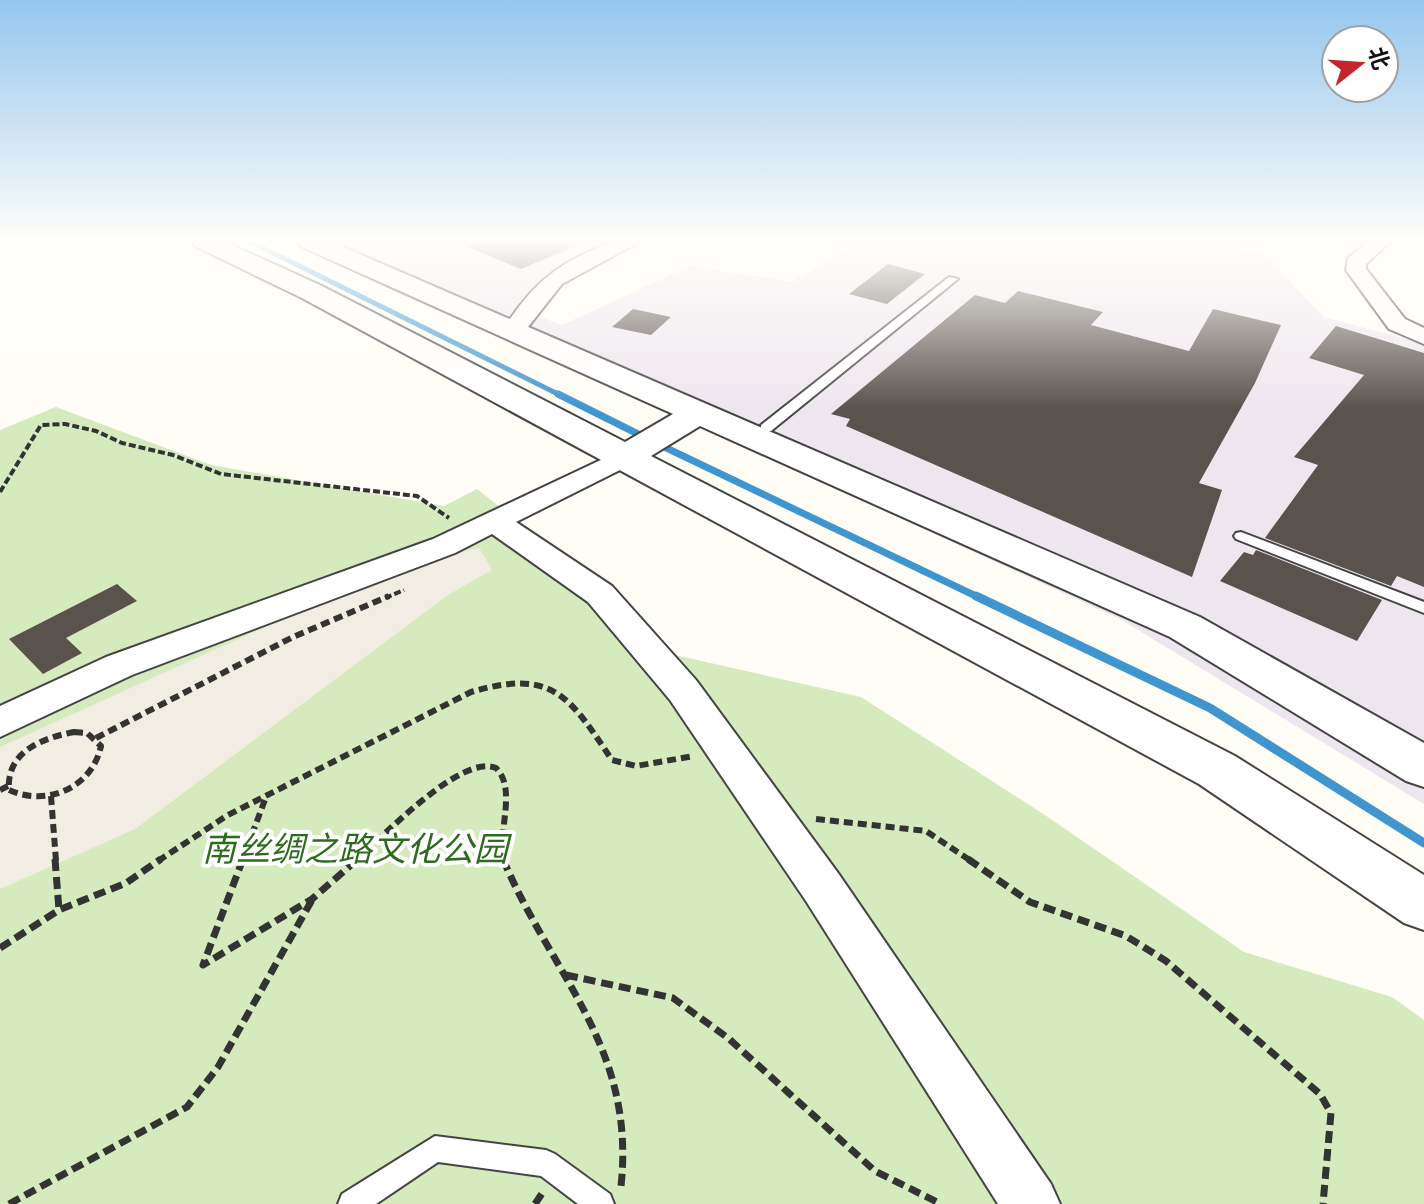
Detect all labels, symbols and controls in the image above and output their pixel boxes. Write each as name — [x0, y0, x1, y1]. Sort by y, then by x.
north arrow — [1320, 24, 1400, 104]
text: 北 — [1363, 44, 1395, 73]
park label: 南丝绸之路文化公园 — [202, 829, 513, 870]

